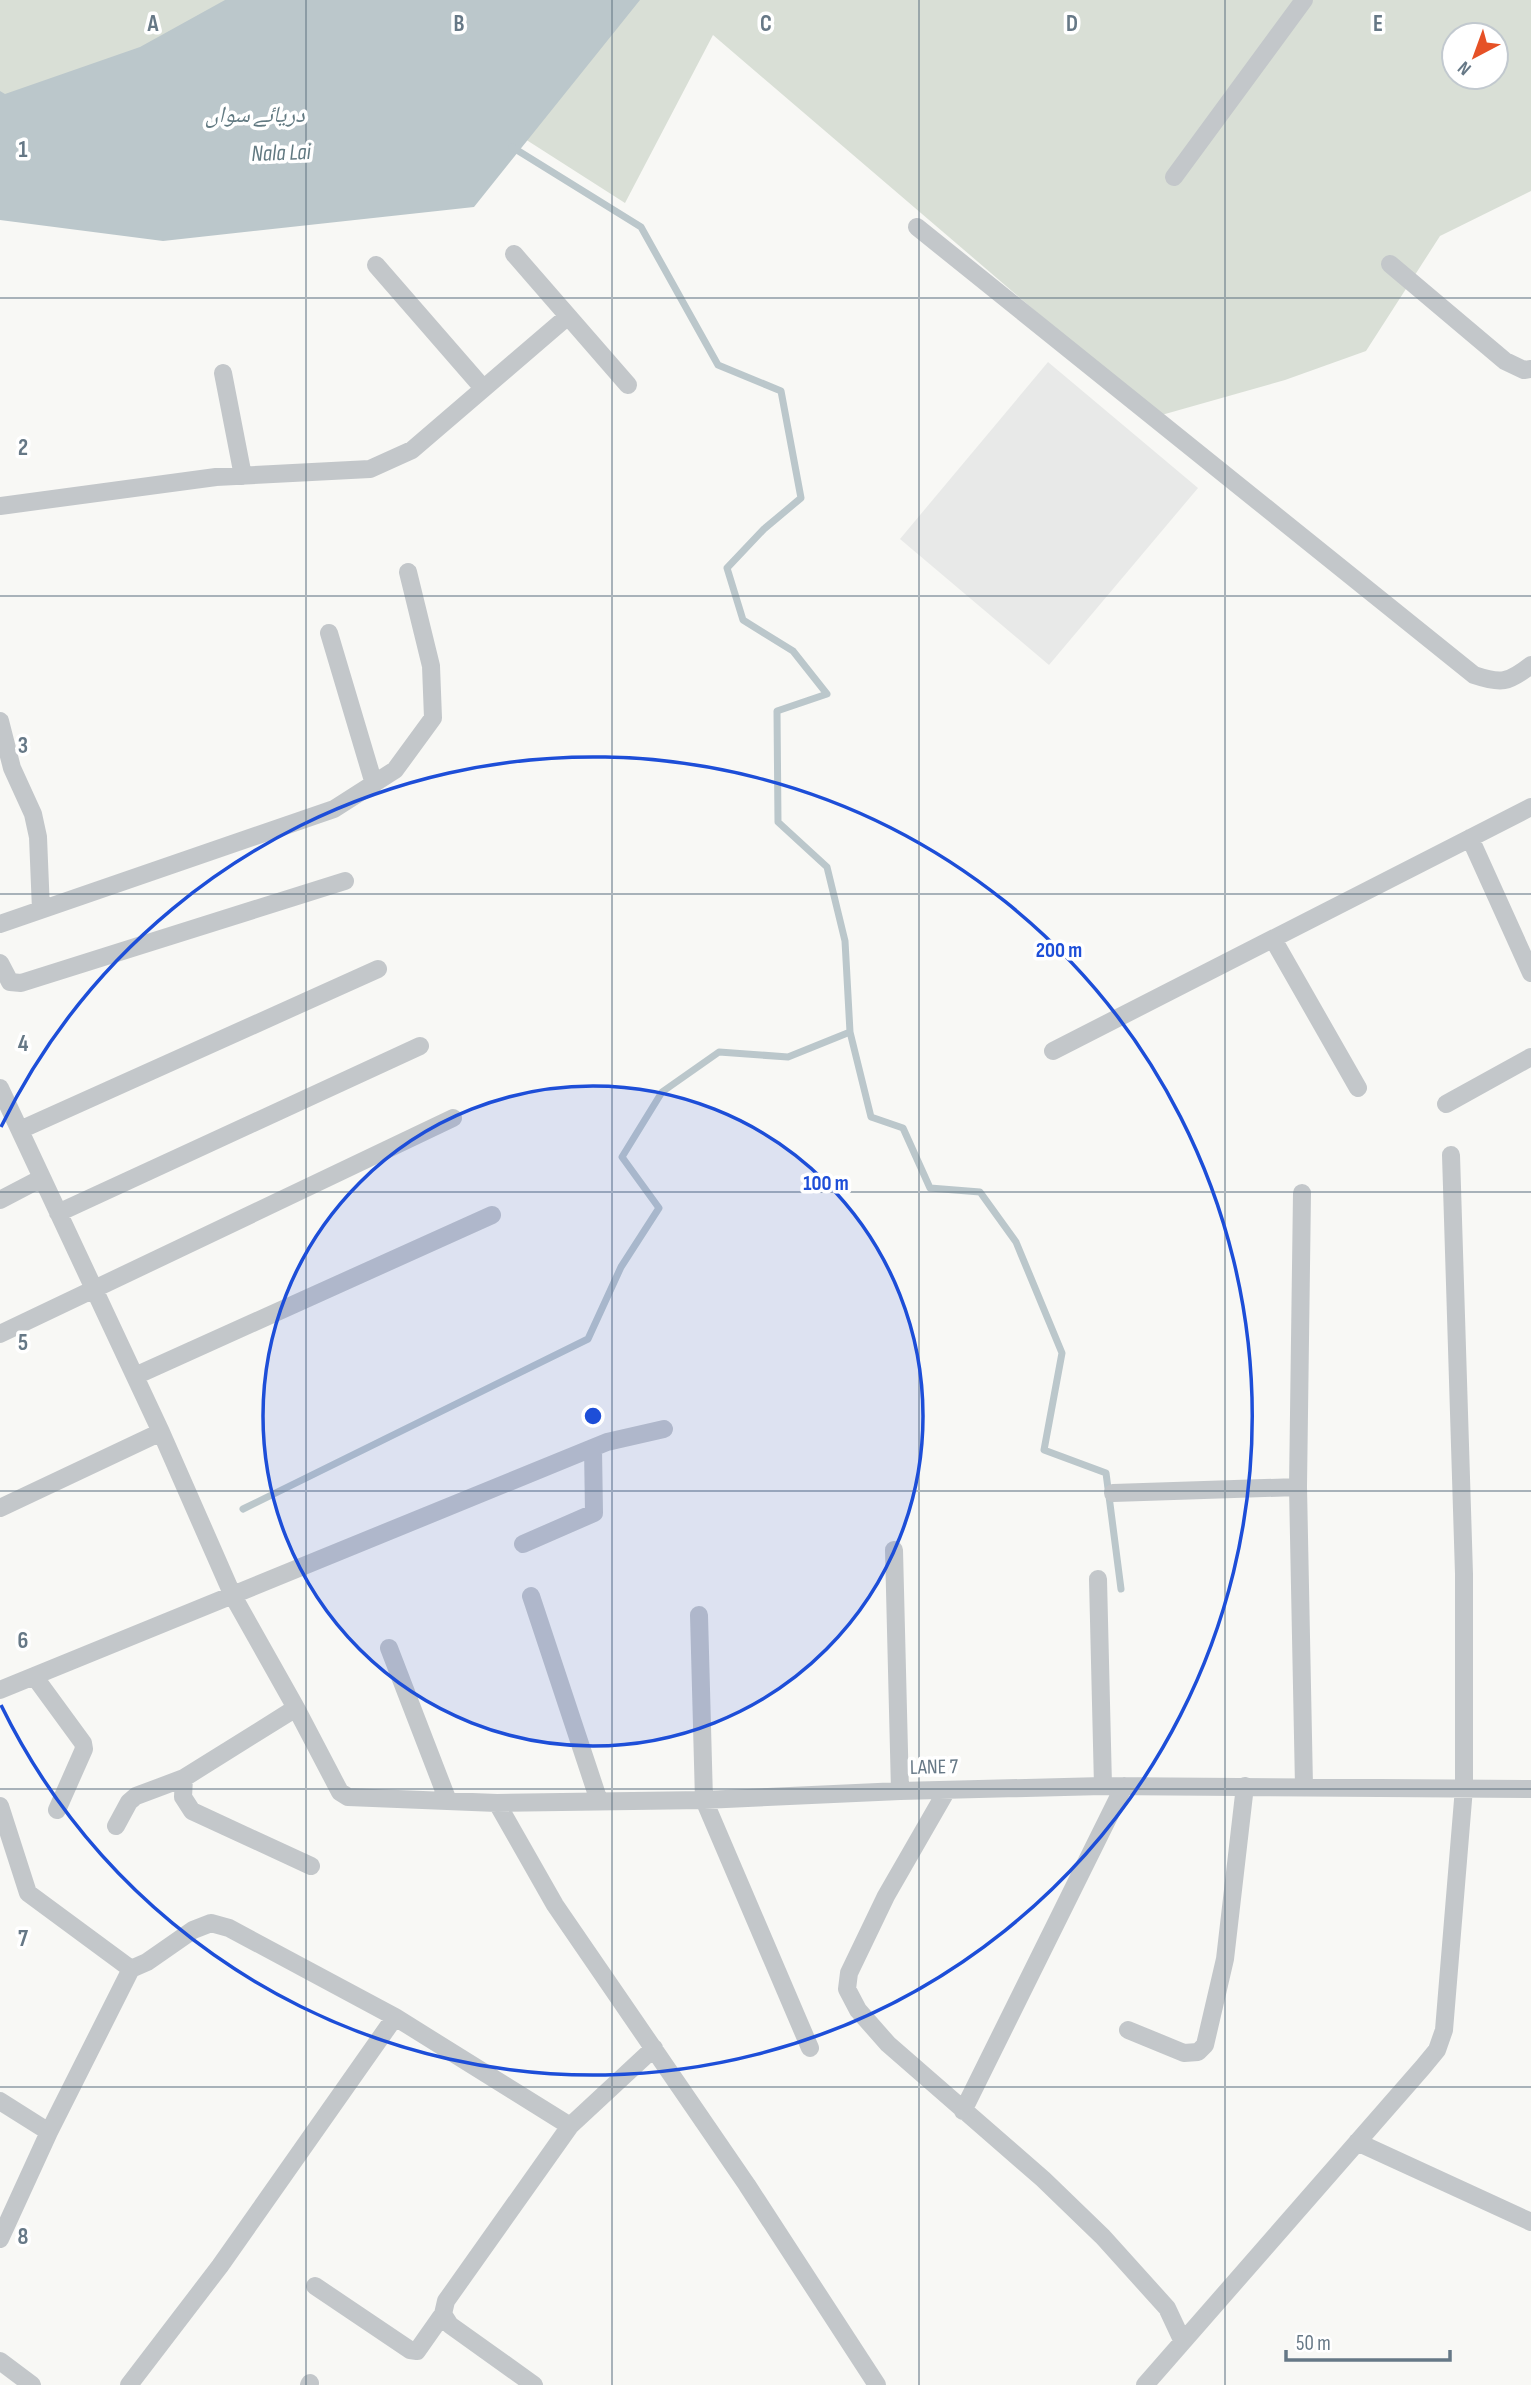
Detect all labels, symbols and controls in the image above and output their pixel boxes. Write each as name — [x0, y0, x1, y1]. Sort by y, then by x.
text: A — [147, 10, 160, 38]
text: B — [454, 10, 465, 38]
text: C — [760, 10, 772, 38]
text: D — [1066, 10, 1078, 38]
text: E — [1373, 10, 1383, 38]
north arrow — [1440, 21, 1510, 91]
text: N — [1453, 56, 1476, 80]
water label: دریائے سواں — [205, 101, 305, 129]
text: 1 — [18, 136, 28, 164]
water label: Nala Lai — [251, 138, 312, 168]
text: 2 — [18, 434, 28, 462]
text: 3 — [18, 732, 28, 760]
text: 200 m — [1036, 938, 1082, 963]
text: 4 — [18, 1030, 29, 1058]
text: 100 m — [803, 1171, 849, 1196]
text: 5 — [18, 1329, 28, 1357]
centre of rings — [581, 1404, 605, 1428]
text: 6 — [18, 1627, 28, 1655]
street label: LANE 7 — [910, 1754, 959, 1780]
text: 7 — [18, 1925, 28, 1953]
text: 8 — [18, 2223, 29, 2251]
scale bar — [1286, 2318, 1450, 2362]
text: 50 m — [1296, 2331, 1331, 2356]

